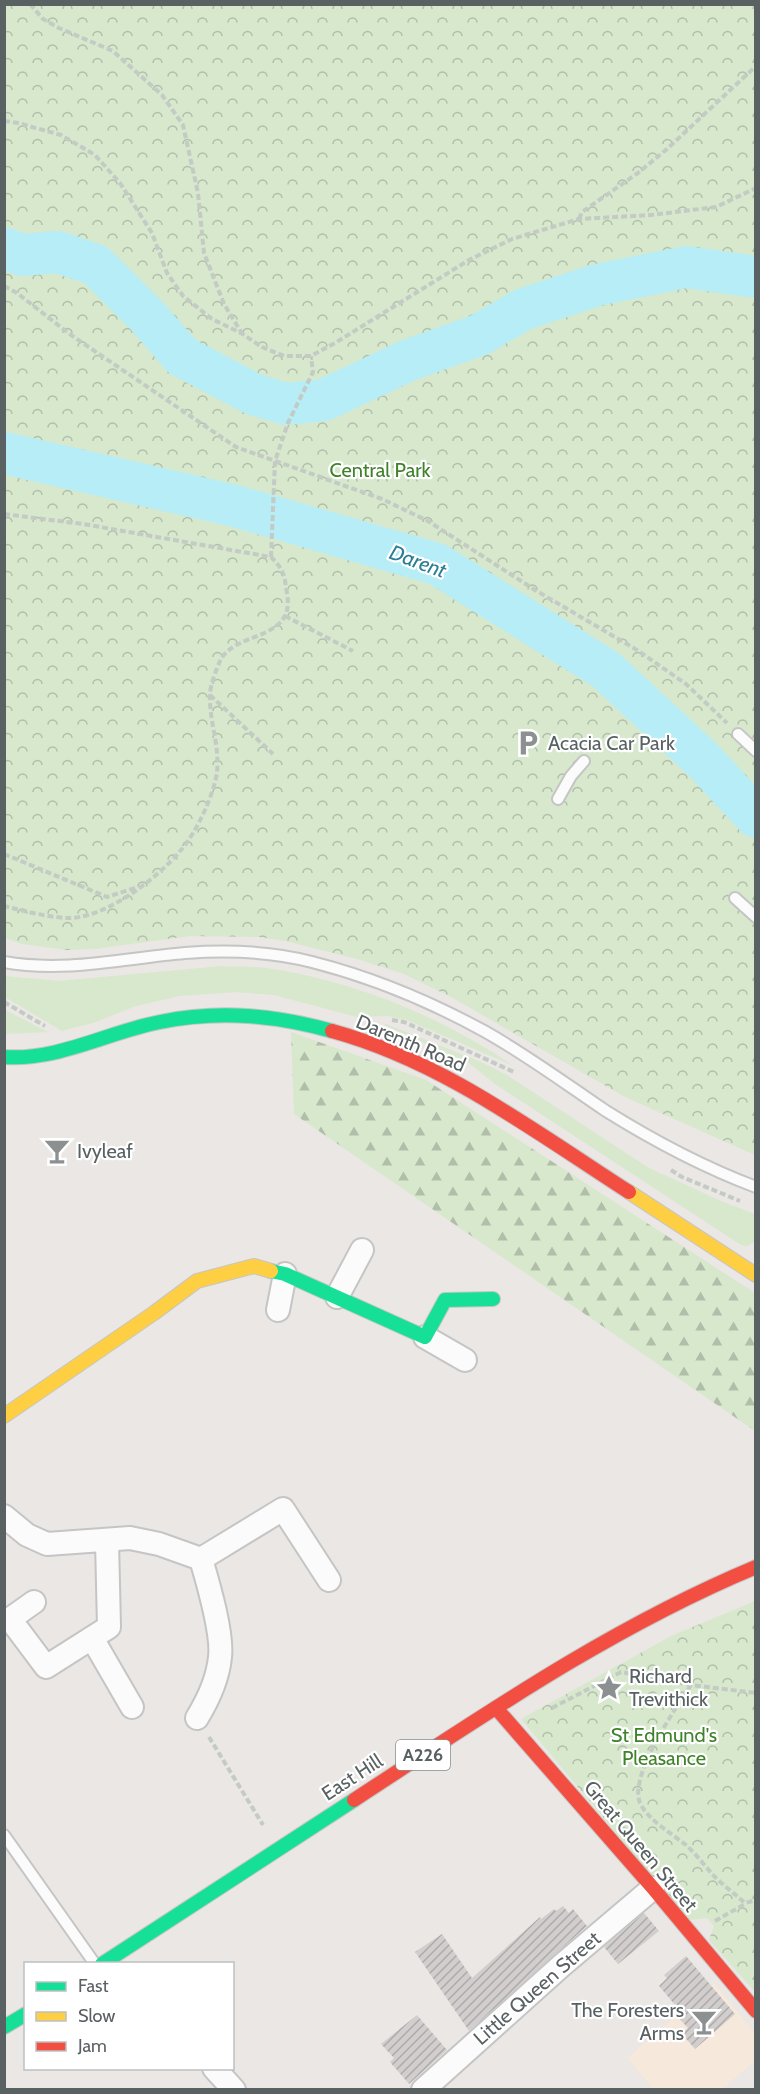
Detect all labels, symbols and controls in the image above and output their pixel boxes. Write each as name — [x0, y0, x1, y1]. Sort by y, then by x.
park label: Central Park — [329, 458, 431, 482]
water label: Darent — [386, 539, 450, 583]
parking icon: Acacia Car Park — [513, 728, 543, 758]
place label: Acacia Car Park — [548, 731, 675, 755]
street label: Darenth Road — [353, 1009, 469, 1077]
bar icon: Ivyleaf — [42, 1136, 72, 1166]
place label: Ivyleaf — [77, 1139, 133, 1163]
place label: Richard Trevithick — [629, 1664, 708, 1711]
place icon: Richard Trevithick — [594, 1673, 624, 1703]
park label: St Edmund's Pleasance — [611, 1723, 717, 1770]
road number: A226 — [396, 1740, 450, 1770]
street label: East Hill — [317, 1748, 387, 1806]
street label: Great Queen Street — [579, 1776, 703, 1917]
street label: Little Queen Street — [469, 1926, 606, 2050]
legend — [24, 1962, 234, 2070]
text: Fast — [78, 1975, 109, 1997]
place label: The Foresters Arms — [571, 1998, 684, 2045]
text: Slow — [78, 2005, 115, 2027]
bar icon: The Foresters Arms — [689, 2007, 719, 2037]
text: Jam — [77, 2035, 107, 2057]

